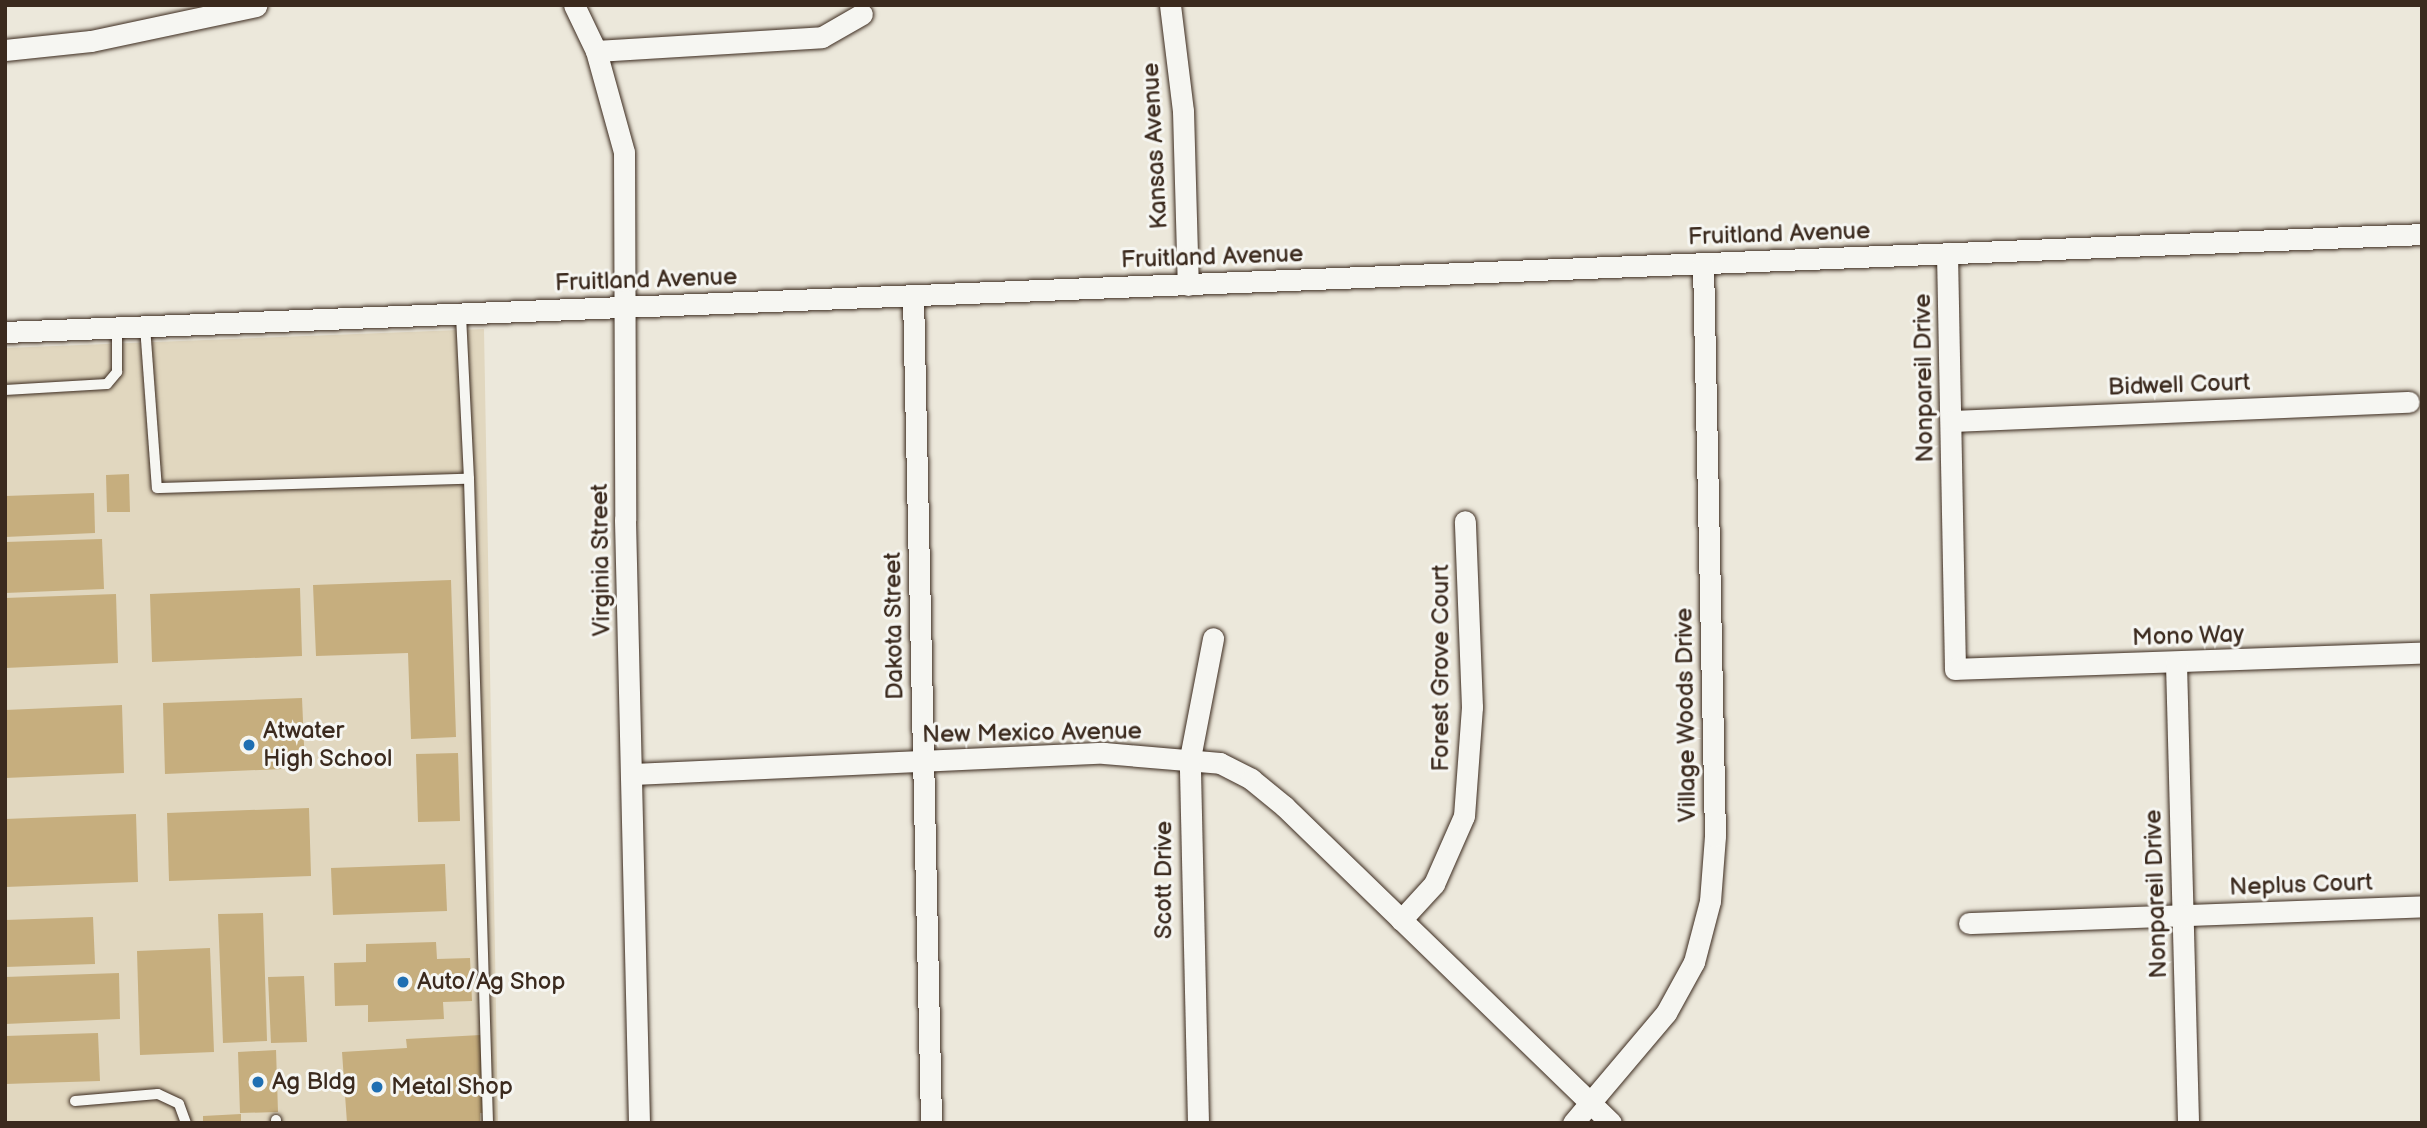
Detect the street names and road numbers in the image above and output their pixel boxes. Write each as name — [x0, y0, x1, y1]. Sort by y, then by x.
street label: Kansas Avenue — [1136, 62, 1174, 230]
street label: Fruitland Avenue — [1687, 216, 1871, 252]
street label: Fruitland Avenue — [1120, 239, 1304, 275]
street label: Fruitland Avenue — [554, 262, 738, 298]
street label: Nonpareil Drive — [1908, 293, 1940, 463]
street label: Bidwell Court — [2107, 368, 2251, 402]
street label: Virginia Street — [585, 483, 617, 637]
street label: Dakota Street — [878, 552, 910, 700]
street label: Forest Grove Court — [1427, 564, 1455, 772]
street label: Village Woods Drive — [1670, 607, 1702, 823]
street label: Mono Way — [2131, 620, 2245, 652]
street label: New Mexico Avenue — [922, 717, 1142, 749]
street label: Nonpareil Drive — [2139, 809, 2173, 979]
street label: Scott Drive — [1150, 821, 1178, 939]
street label: Neplus Court — [2229, 868, 2373, 902]

